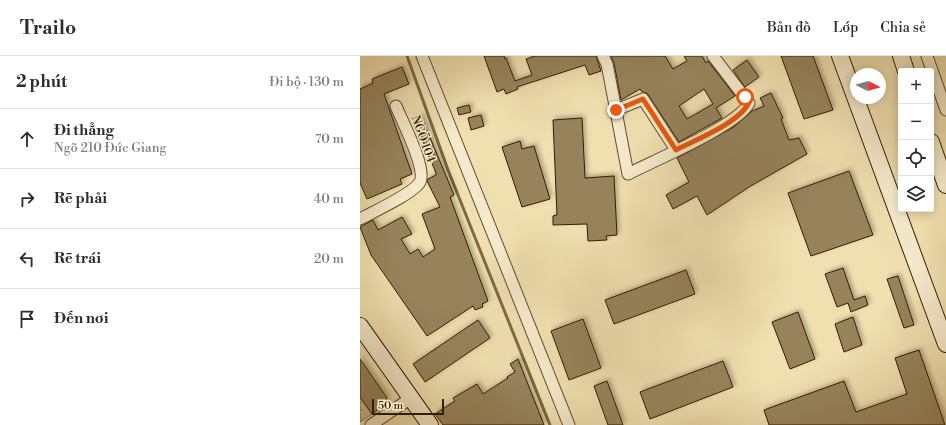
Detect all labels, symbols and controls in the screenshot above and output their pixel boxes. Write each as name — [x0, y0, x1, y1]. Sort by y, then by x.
text: Trailo — [20, 16, 76, 40]
text: Bản đồ — [767, 19, 811, 37]
text: Lớp — [833, 19, 858, 37]
text: Chia sẻ — [880, 19, 926, 37]
north arrow — [850, 68, 886, 104]
map controls — [898, 68, 934, 212]
button: + — [898, 68, 934, 104]
text: 2 phút — [16, 71, 67, 93]
text: Đi bộ · 130 m — [269, 74, 344, 90]
route start — [736, 88, 754, 106]
route end — [607, 101, 625, 119]
button: − — [898, 104, 934, 140]
street label: NGÕ 104 — [408, 113, 440, 165]
text: Đi thẳng — [54, 121, 114, 140]
icon: ahead — [16, 128, 38, 150]
text: 70 m — [315, 131, 344, 147]
text: Ngõ 210 Đức Giang — [54, 140, 166, 156]
button: locate — [898, 140, 934, 176]
button: layers — [898, 176, 934, 212]
icon: right — [16, 188, 38, 210]
text: Rẽ phải — [54, 189, 107, 208]
text: 40 m — [314, 191, 344, 207]
icon: left — [16, 248, 38, 270]
text: Rẽ trái — [54, 249, 101, 268]
text: 20 m — [314, 251, 344, 267]
icon: arrive — [16, 308, 38, 330]
text: Đến nơi — [54, 309, 108, 328]
scale bar — [372, 397, 444, 416]
text: 50 m — [378, 399, 403, 413]

